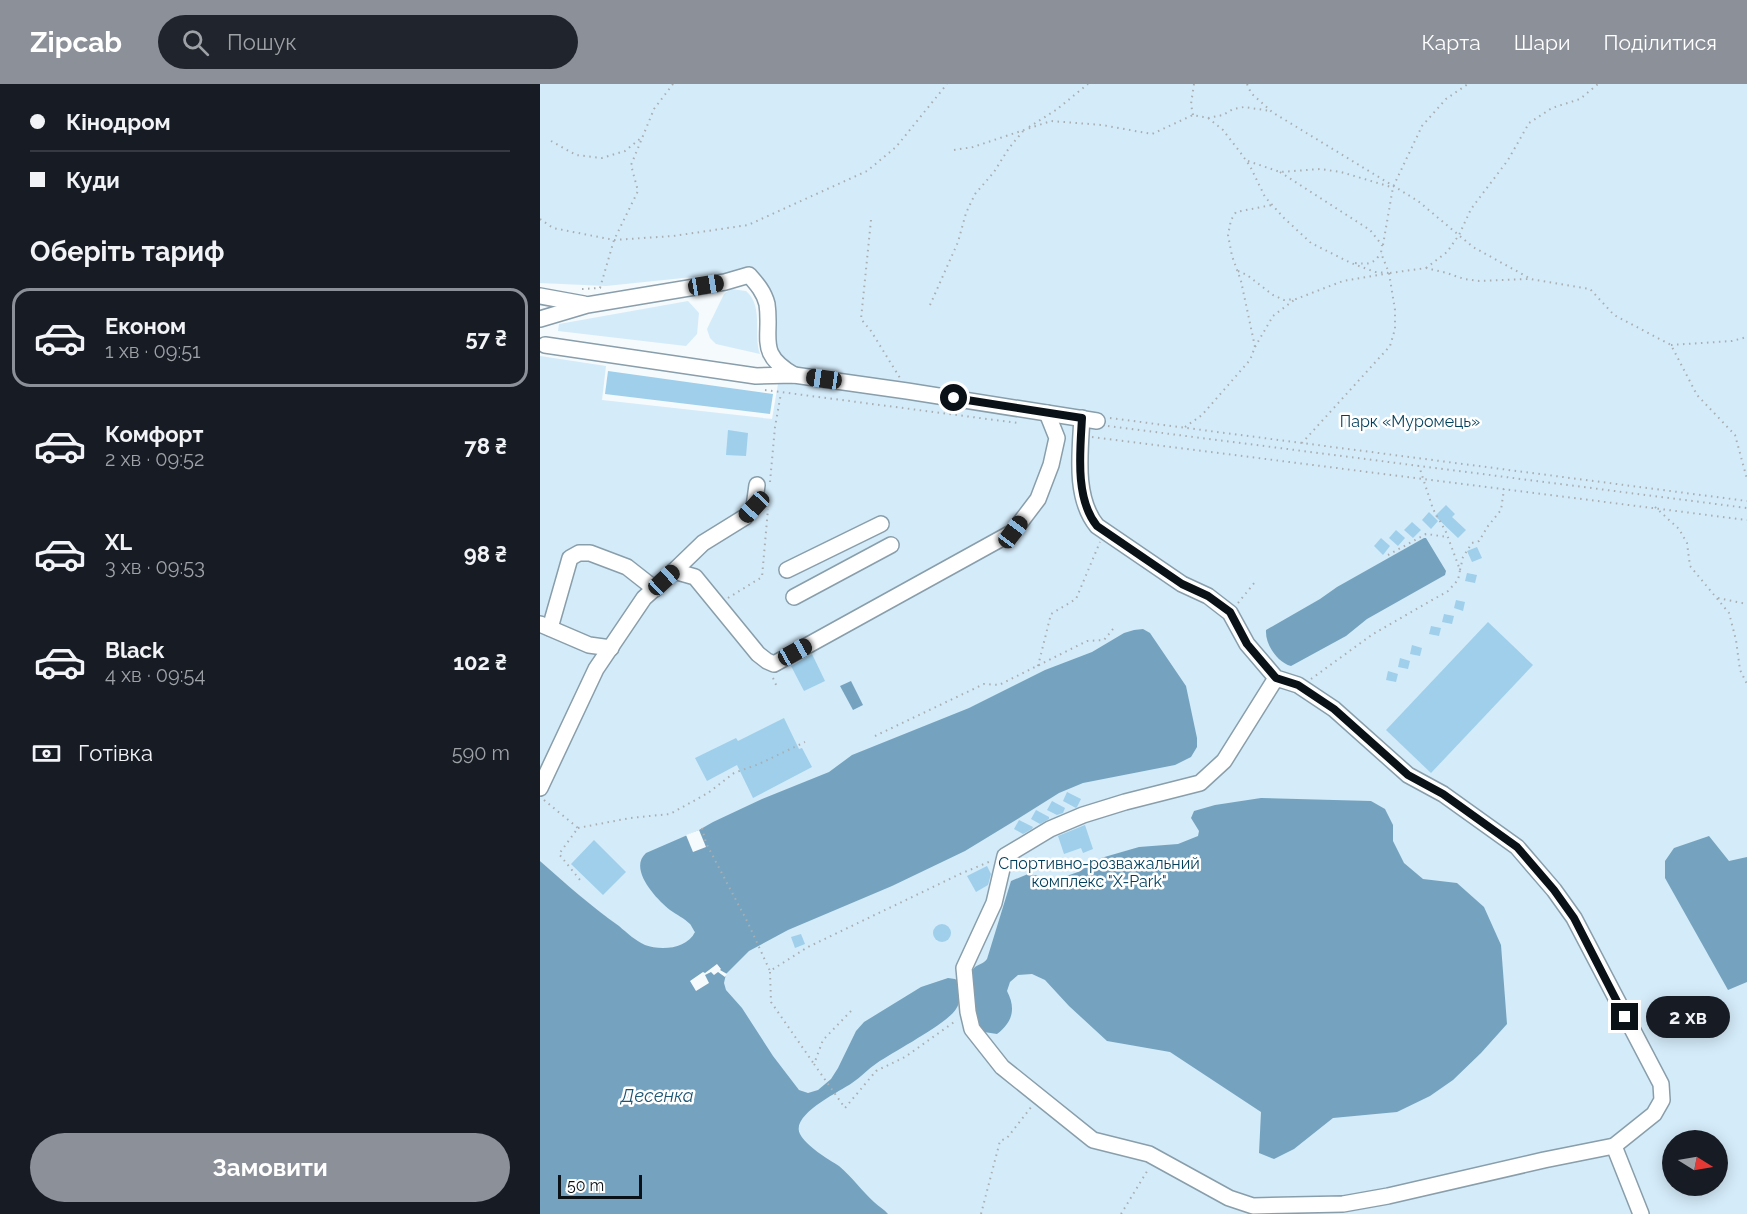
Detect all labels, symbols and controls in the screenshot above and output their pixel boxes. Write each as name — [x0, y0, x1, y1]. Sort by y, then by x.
search box — [158, 15, 578, 69]
text: Zipcab — [30, 26, 122, 59]
icon: search — [179, 26, 212, 59]
text: Пошук — [227, 29, 297, 55]
text: Карта — [1422, 30, 1481, 55]
text: Шари — [1514, 30, 1571, 55]
text: Поділитися — [1604, 30, 1717, 55]
text: Кінодром — [66, 109, 171, 135]
text: Куди — [66, 167, 120, 193]
text: Оберіть тариф — [30, 236, 224, 267]
car — [687, 273, 725, 297]
icon: car — [33, 311, 87, 365]
text: Економ — [105, 313, 186, 339]
text: 57 ₴ — [465, 325, 507, 351]
text: 1 хв · 09:51 — [105, 339, 201, 363]
car — [805, 368, 843, 390]
route start — [940, 384, 967, 411]
park label: Парк «Муромець» — [1340, 412, 1480, 431]
icon: car — [33, 419, 87, 473]
text: Комфорт — [105, 421, 203, 447]
text: 78 ₴ — [464, 433, 507, 459]
text: 2 хв · 09:52 — [105, 447, 204, 471]
car — [735, 488, 773, 526]
car — [995, 512, 1031, 552]
icon: car — [33, 527, 87, 581]
text: XL — [105, 529, 132, 555]
text: 98 ₴ — [464, 541, 507, 567]
text: 3 хв · 09:53 — [105, 555, 205, 579]
car — [645, 561, 683, 599]
icon: car — [33, 635, 87, 689]
car — [775, 635, 815, 669]
text: Black — [105, 637, 164, 663]
text: 102 ₴ — [453, 649, 507, 675]
text: 4 хв · 09:54 — [105, 663, 205, 687]
icon: cash — [30, 737, 63, 770]
text: Готівка — [78, 740, 153, 766]
text: 590 m — [452, 741, 510, 765]
park label: Спортивно-розважальний комплекс "Х-Park" — [998, 854, 1200, 891]
callout: 2 хв — [1646, 996, 1730, 1038]
route end — [1611, 1003, 1638, 1030]
text: 2 хв — [1669, 1005, 1707, 1029]
water label: Десенка — [619, 1085, 694, 1106]
north arrow — [1662, 1130, 1728, 1196]
map controls — [1662, 1130, 1728, 1196]
button: Замовити — [30, 1133, 510, 1202]
scale bar — [558, 1172, 642, 1200]
text: 50 m — [567, 1176, 604, 1195]

